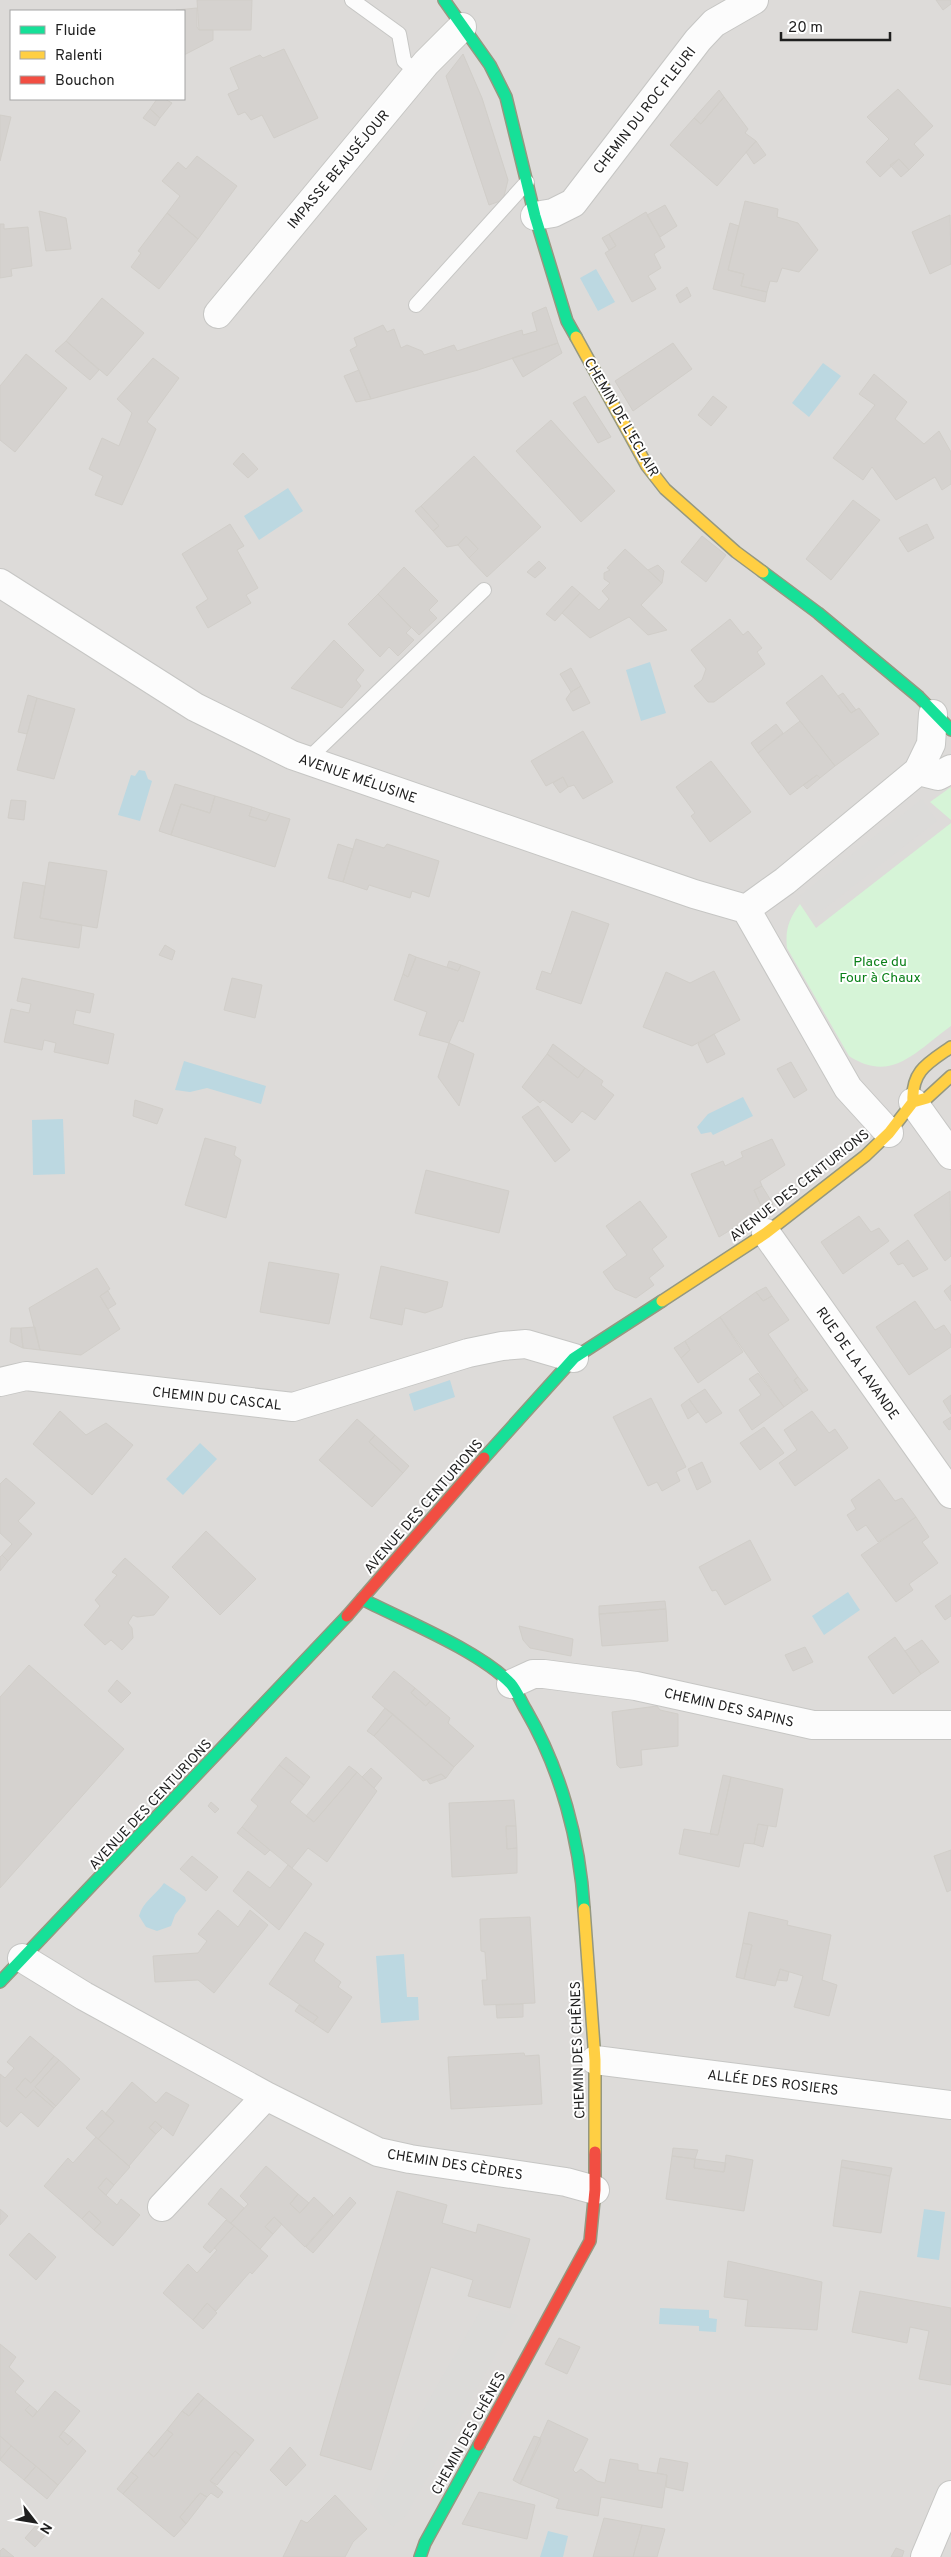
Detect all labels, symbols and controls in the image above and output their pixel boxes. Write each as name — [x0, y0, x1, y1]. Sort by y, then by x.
legend — [10, 10, 185, 100]
scale bar — [781, 10, 890, 42]
text: 20 m — [788, 19, 823, 38]
text: Fluide — [55, 22, 96, 41]
street label: CHEMIN DU ROC FLEURI — [590, 44, 700, 178]
text: Ralenti — [55, 47, 102, 66]
text: Bouchon — [55, 72, 115, 91]
street label: IMPASSE BEAUSÉJOUR — [284, 106, 394, 233]
street label: CHEMIN DE L'ECLAIR — [580, 355, 662, 480]
street label: AVENUE MÉLUSINE — [296, 750, 419, 808]
park label: Place du Four à Chaux — [839, 954, 921, 987]
street label: AVENUE DES CENTURIONS — [727, 1126, 873, 1246]
street label: RUE DE LA LAVANDE — [812, 1304, 902, 1423]
street label: CHEMIN DU CASCAL — [151, 1384, 283, 1415]
street label: AVENUE DES CENTURIONS — [361, 1436, 487, 1578]
street label: CHEMIN DES SAPINS — [662, 1685, 795, 1732]
street label: AVENUE DES CENTURIONS — [86, 1736, 216, 1874]
street label: CHEMIN DES CHÊNES — [567, 1981, 589, 2119]
street label: ALLÉE DES ROSIERS — [706, 2066, 839, 2100]
street label: CHEMIN DES CÈDRES — [386, 2145, 524, 2185]
street label: CHEMIN DES CHÊNES — [428, 2369, 510, 2498]
north arrow — [10, 2497, 60, 2547]
text: N — [35, 2519, 55, 2537]

